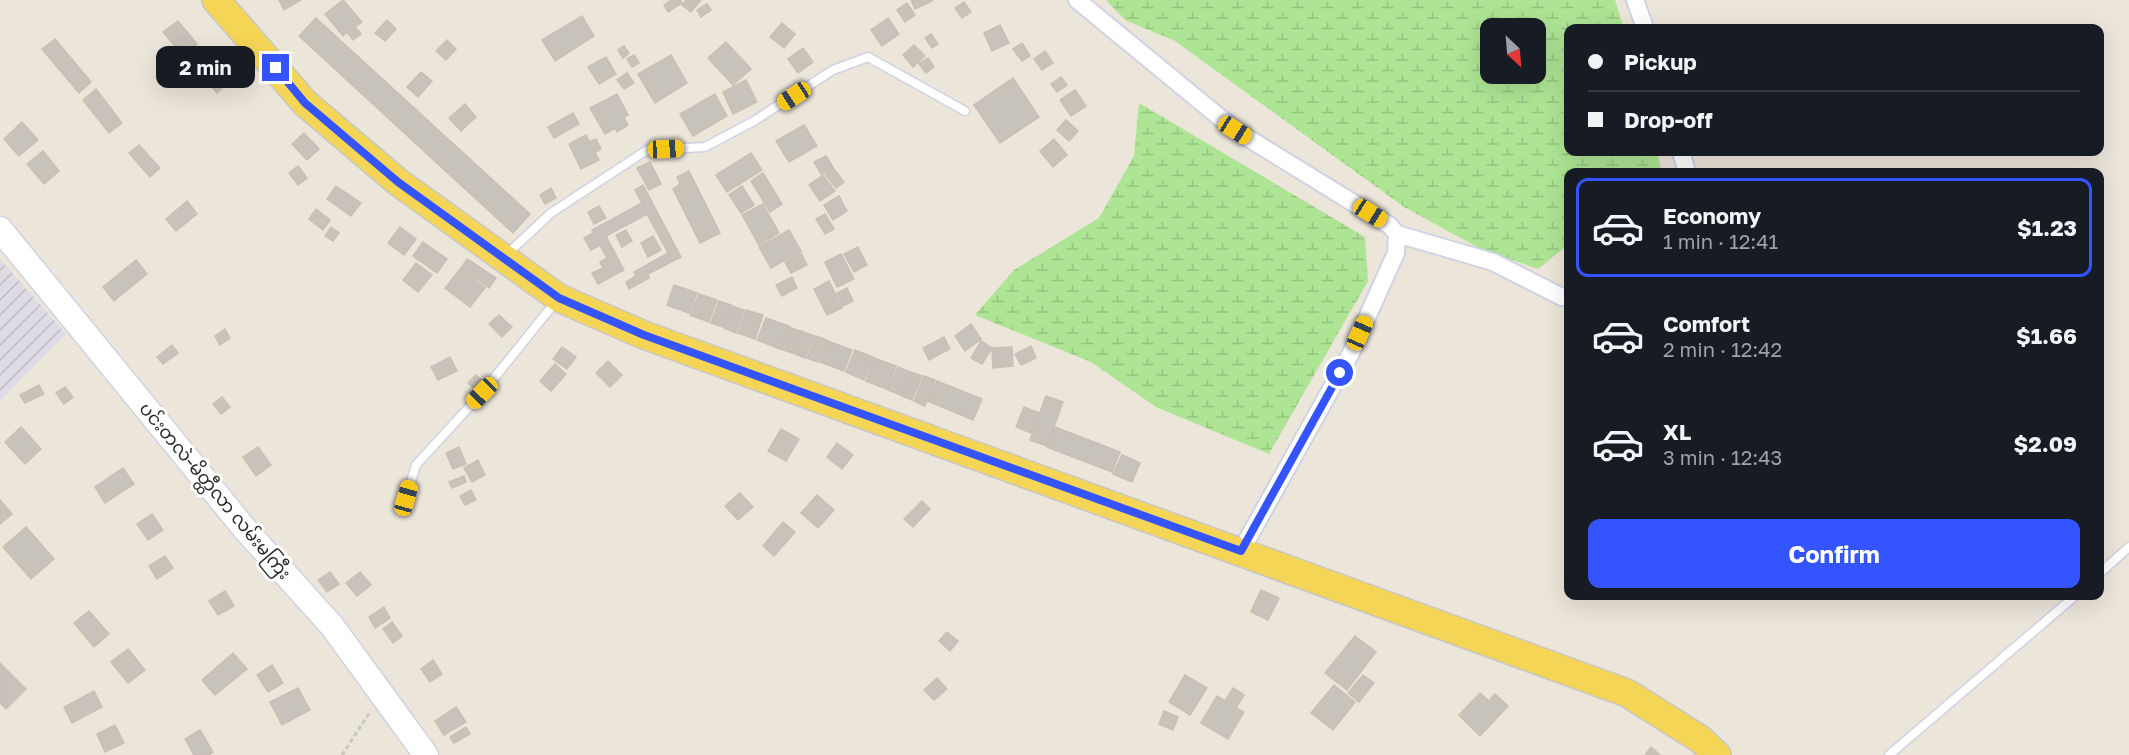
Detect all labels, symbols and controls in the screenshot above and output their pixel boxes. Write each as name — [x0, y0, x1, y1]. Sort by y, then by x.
north arrow — [1480, 18, 1546, 84]
map controls — [1480, 18, 1546, 84]
callout: 2 min — [156, 47, 255, 89]
text: Pickup — [1624, 48, 1697, 75]
route end — [262, 54, 289, 81]
text: 2 min — [179, 55, 232, 79]
car — [774, 79, 814, 113]
text: Drop-off — [1624, 106, 1713, 133]
car — [1215, 113, 1255, 147]
car — [648, 139, 684, 159]
car — [1350, 196, 1390, 230]
icon: car — [1591, 201, 1645, 255]
text: Economy — [1663, 202, 1761, 229]
text: $1.23 — [2017, 214, 2077, 241]
text: 1 min · 12:41 — [1663, 229, 1778, 253]
icon: car — [1591, 309, 1645, 363]
text: Comfort — [1663, 310, 1750, 337]
car — [1344, 313, 1376, 353]
text: $1.66 — [2016, 322, 2077, 349]
text: 2 min · 12:42 — [1663, 337, 1782, 361]
route start — [1326, 359, 1353, 386]
car — [463, 374, 501, 412]
street label: ပင်းတလဲ-မိတ္ထီလာ လမ်းမကြီး — [131, 396, 298, 587]
icon: car — [1591, 417, 1645, 471]
text: XL — [1663, 418, 1691, 445]
text: $2.09 — [2014, 430, 2077, 457]
text: 3 min · 12:43 — [1663, 445, 1782, 469]
car — [392, 478, 420, 518]
button: Confirm — [1588, 519, 2080, 588]

